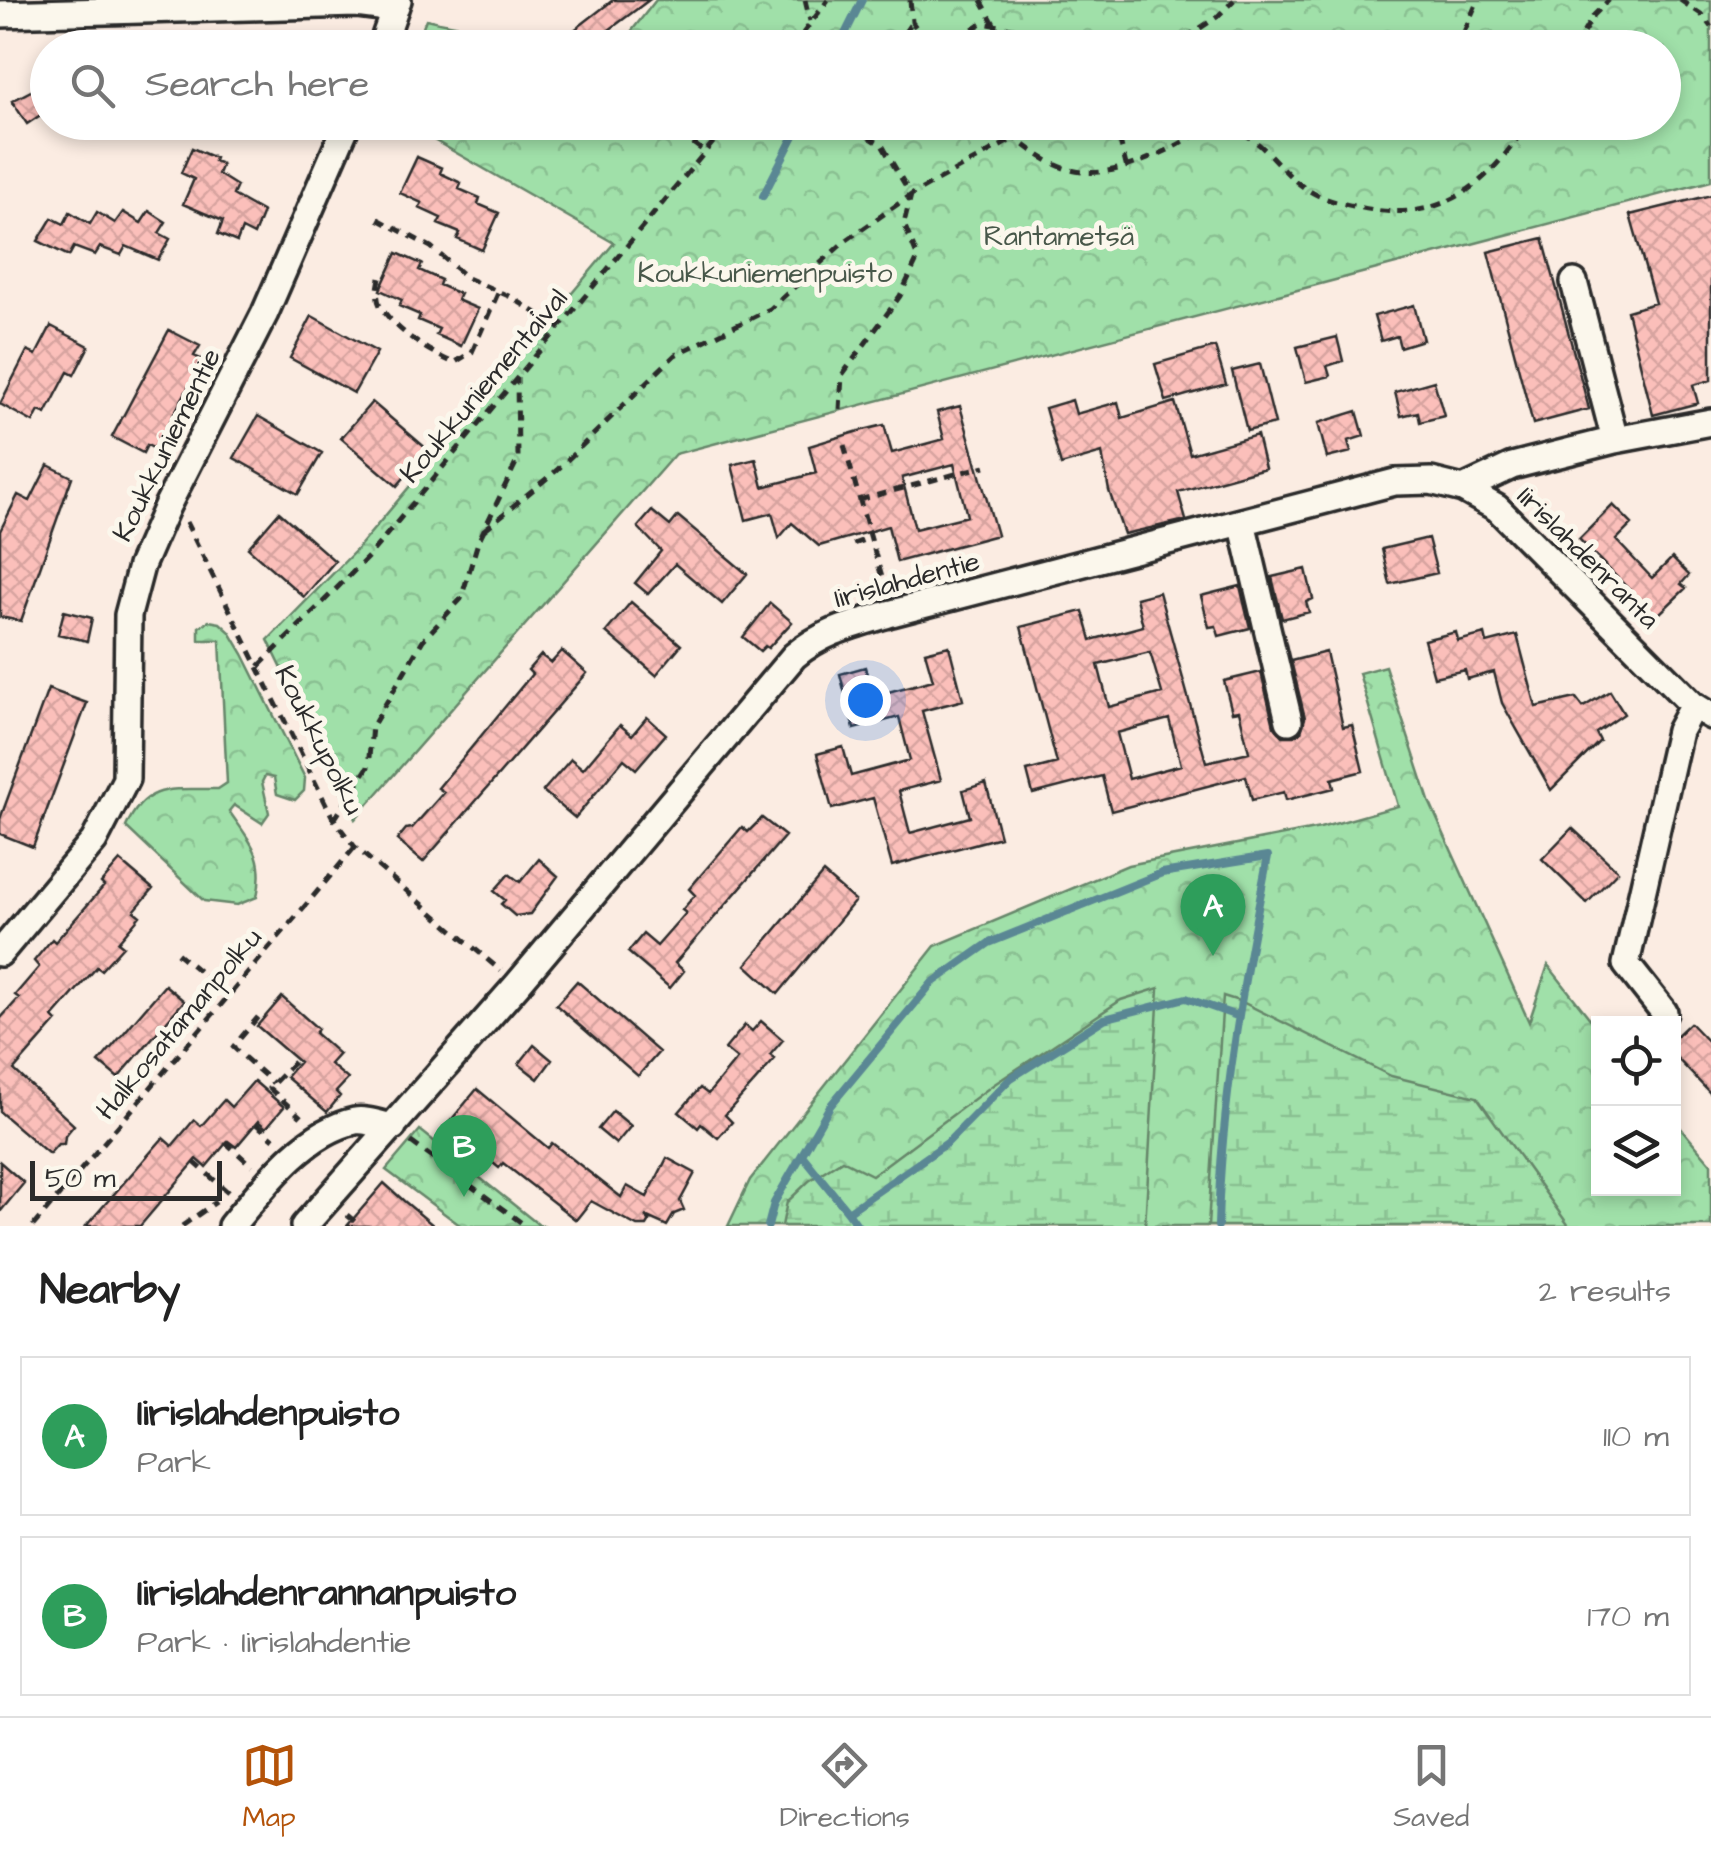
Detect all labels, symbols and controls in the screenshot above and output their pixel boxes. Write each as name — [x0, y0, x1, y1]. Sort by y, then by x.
search box — [30, 30, 1681, 140]
icon: search — [65, 58, 120, 113]
text: Search here — [145, 59, 369, 111]
park label: Rantametsä — [984, 217, 1134, 256]
park label: Koukkuniemenpuisto — [637, 254, 893, 293]
street label: Koukkuniementaival — [391, 280, 577, 492]
street label: Koukkuniementie — [103, 342, 231, 548]
street label: Iirislahdenranta — [1508, 478, 1668, 638]
street label: Iirislahdentie — [830, 542, 984, 618]
street label: Koukkupolku — [265, 659, 373, 821]
your location — [840, 675, 891, 726]
pin: A — [1180, 874, 1246, 956]
street label: Halkosatamanpolku — [87, 920, 271, 1128]
map controls — [1591, 1016, 1681, 1196]
button: locate — [1591, 1016, 1681, 1106]
button: layers — [1591, 1106, 1681, 1196]
pin: B — [432, 1114, 496, 1197]
scale bar — [30, 1156, 222, 1200]
text: 50 m — [45, 1159, 116, 1198]
text: Nearby — [40, 1262, 180, 1320]
text: 2 results — [1539, 1269, 1671, 1314]
text: Iirislahdenpuisto — [137, 1388, 399, 1440]
text: A — [64, 1414, 85, 1459]
text: 110 m — [1603, 1414, 1669, 1459]
text: Park — [137, 1440, 211, 1485]
text: Iirislahdenrannanpuisto — [137, 1568, 516, 1620]
text: B — [63, 1594, 86, 1639]
text: 170 m — [1587, 1594, 1669, 1639]
text: Park · Iirislahdentie — [137, 1620, 411, 1665]
tab: Map — [242, 1738, 297, 1837]
tab: Directions — [780, 1738, 910, 1837]
tab: Saved — [1393, 1738, 1469, 1837]

